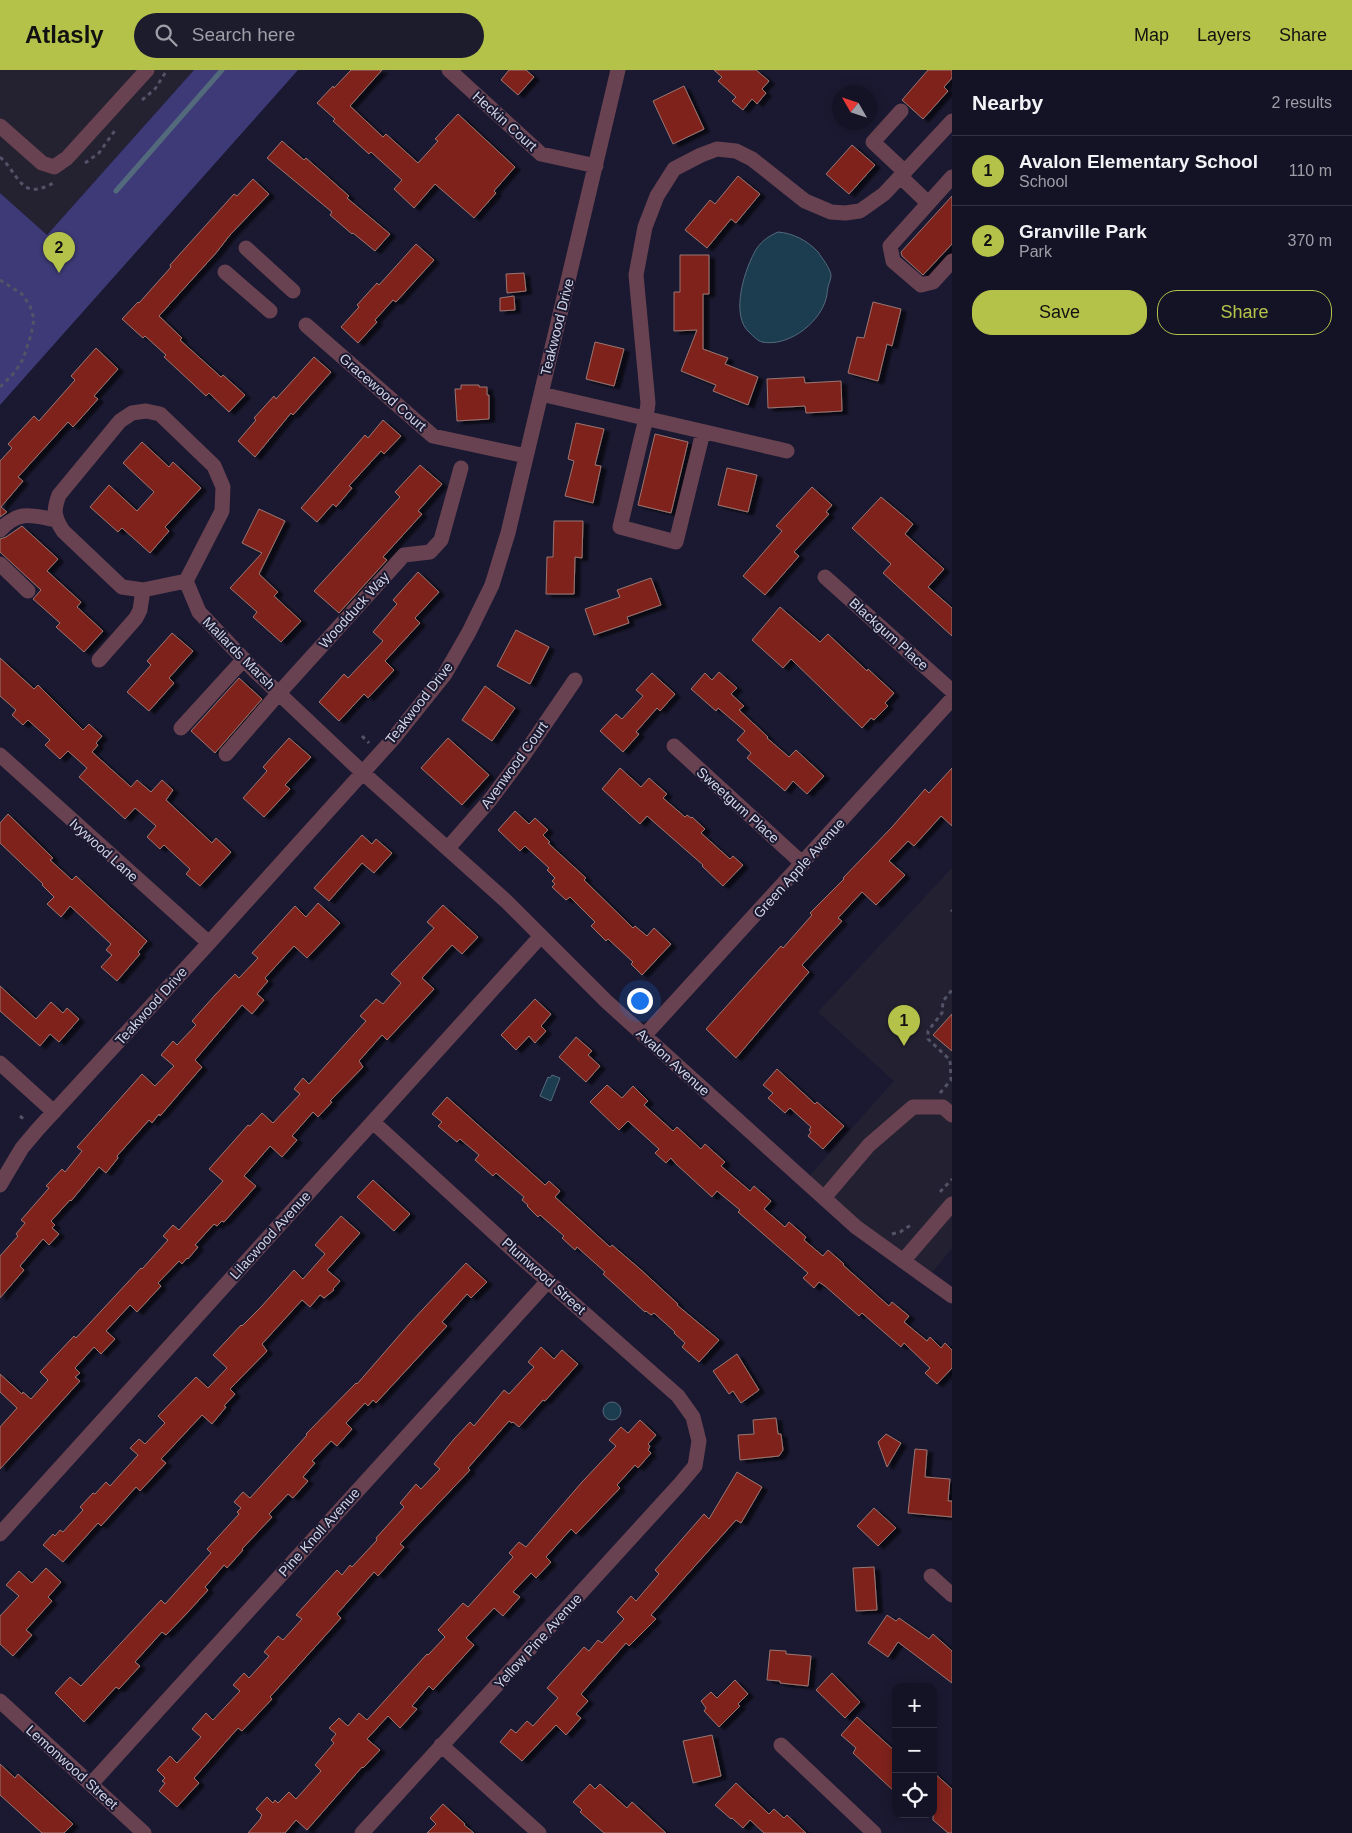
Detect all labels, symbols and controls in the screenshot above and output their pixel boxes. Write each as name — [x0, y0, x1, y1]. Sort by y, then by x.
search box — [134, 13, 484, 58]
text: Atlasly — [25, 21, 104, 48]
icon: search — [152, 21, 180, 49]
text: Search here — [192, 24, 295, 45]
text: Map — [1134, 25, 1169, 45]
text: Layers — [1197, 25, 1251, 45]
text: Share — [1279, 25, 1327, 45]
north arrow — [832, 85, 877, 130]
street label: Heckin Court — [470, 88, 540, 154]
text: Nearby — [972, 91, 1043, 114]
text: 2 results — [1272, 94, 1332, 111]
text: Avalon Elementary School — [1019, 151, 1258, 172]
text: 1 — [984, 162, 992, 179]
text: 110 m — [1289, 162, 1332, 179]
text: School — [1019, 173, 1068, 190]
text: Granville Park — [1019, 221, 1147, 242]
pin: 2 — [43, 232, 75, 273]
text: 2 — [984, 232, 992, 249]
text: 370 m — [1288, 232, 1332, 249]
text: Park — [1019, 243, 1052, 260]
street label: Teakwood Drive — [537, 277, 577, 377]
button: Save — [972, 290, 1147, 335]
button: Share — [1157, 290, 1332, 335]
street label: Gracewood Court — [336, 350, 430, 434]
street label: Woodduck Way — [316, 569, 392, 651]
street label: Blackgum Place — [846, 594, 932, 674]
street label: Mallards Marsh — [200, 614, 278, 692]
street label: Teakwood Drive — [382, 659, 456, 747]
street label: Avenwood Court — [477, 718, 551, 811]
street label: Sweetgum Place — [694, 764, 783, 846]
street label: Ivywood Lane — [67, 815, 142, 885]
street label: Green Apple Avenue — [750, 815, 848, 921]
street label: Teakwood Drive — [112, 963, 190, 1048]
your location — [627, 988, 653, 1014]
pin: 1 — [888, 1005, 920, 1046]
street label: Avalon Avenue — [633, 1025, 713, 1099]
street label: Lilacwood Avenue — [226, 1188, 314, 1282]
street label: Plumwood Street — [499, 1234, 589, 1318]
street label: Pine Knoll Avenue — [275, 1484, 363, 1579]
street label: Yellow Pine Avenue — [491, 1590, 585, 1692]
map controls — [892, 1683, 937, 1818]
button: + — [892, 1683, 937, 1728]
street label: Lemonwood Street — [23, 1722, 121, 1812]
button: − — [892, 1728, 937, 1773]
button: locate — [892, 1773, 937, 1818]

